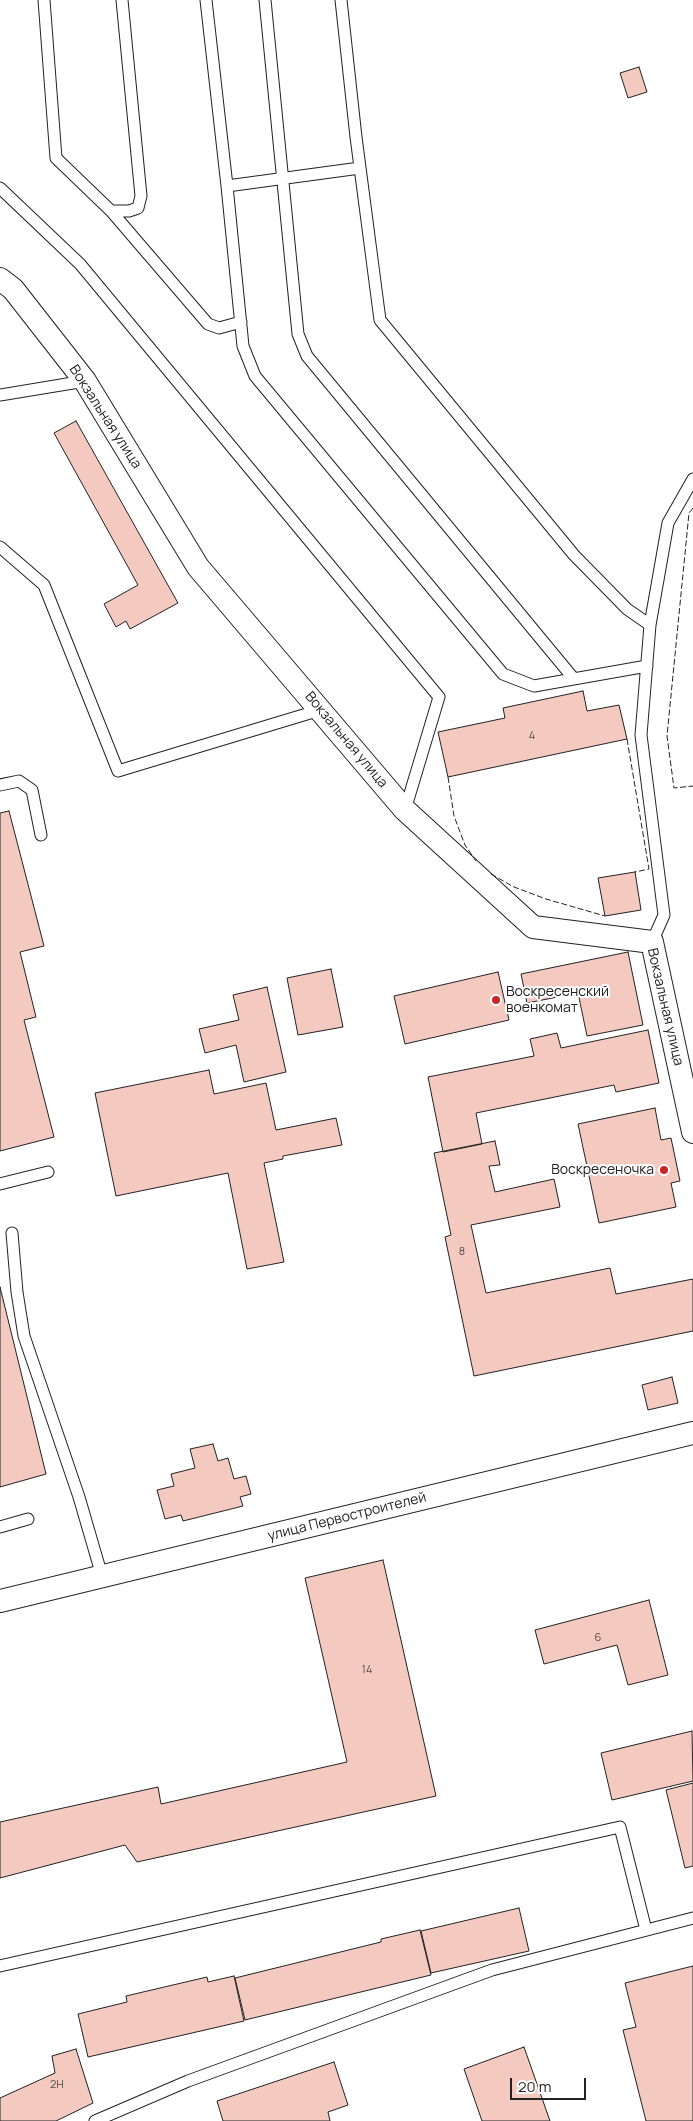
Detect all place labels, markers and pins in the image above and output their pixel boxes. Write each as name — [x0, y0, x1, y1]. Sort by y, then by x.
place label: Воскресенский военкомат — [506, 984, 609, 1016]
marker: Воскресенский военкомат — [490, 994, 502, 1006]
place label: Воскресеночка — [551, 1162, 654, 1178]
marker: Воскресеночка — [658, 1164, 670, 1176]

